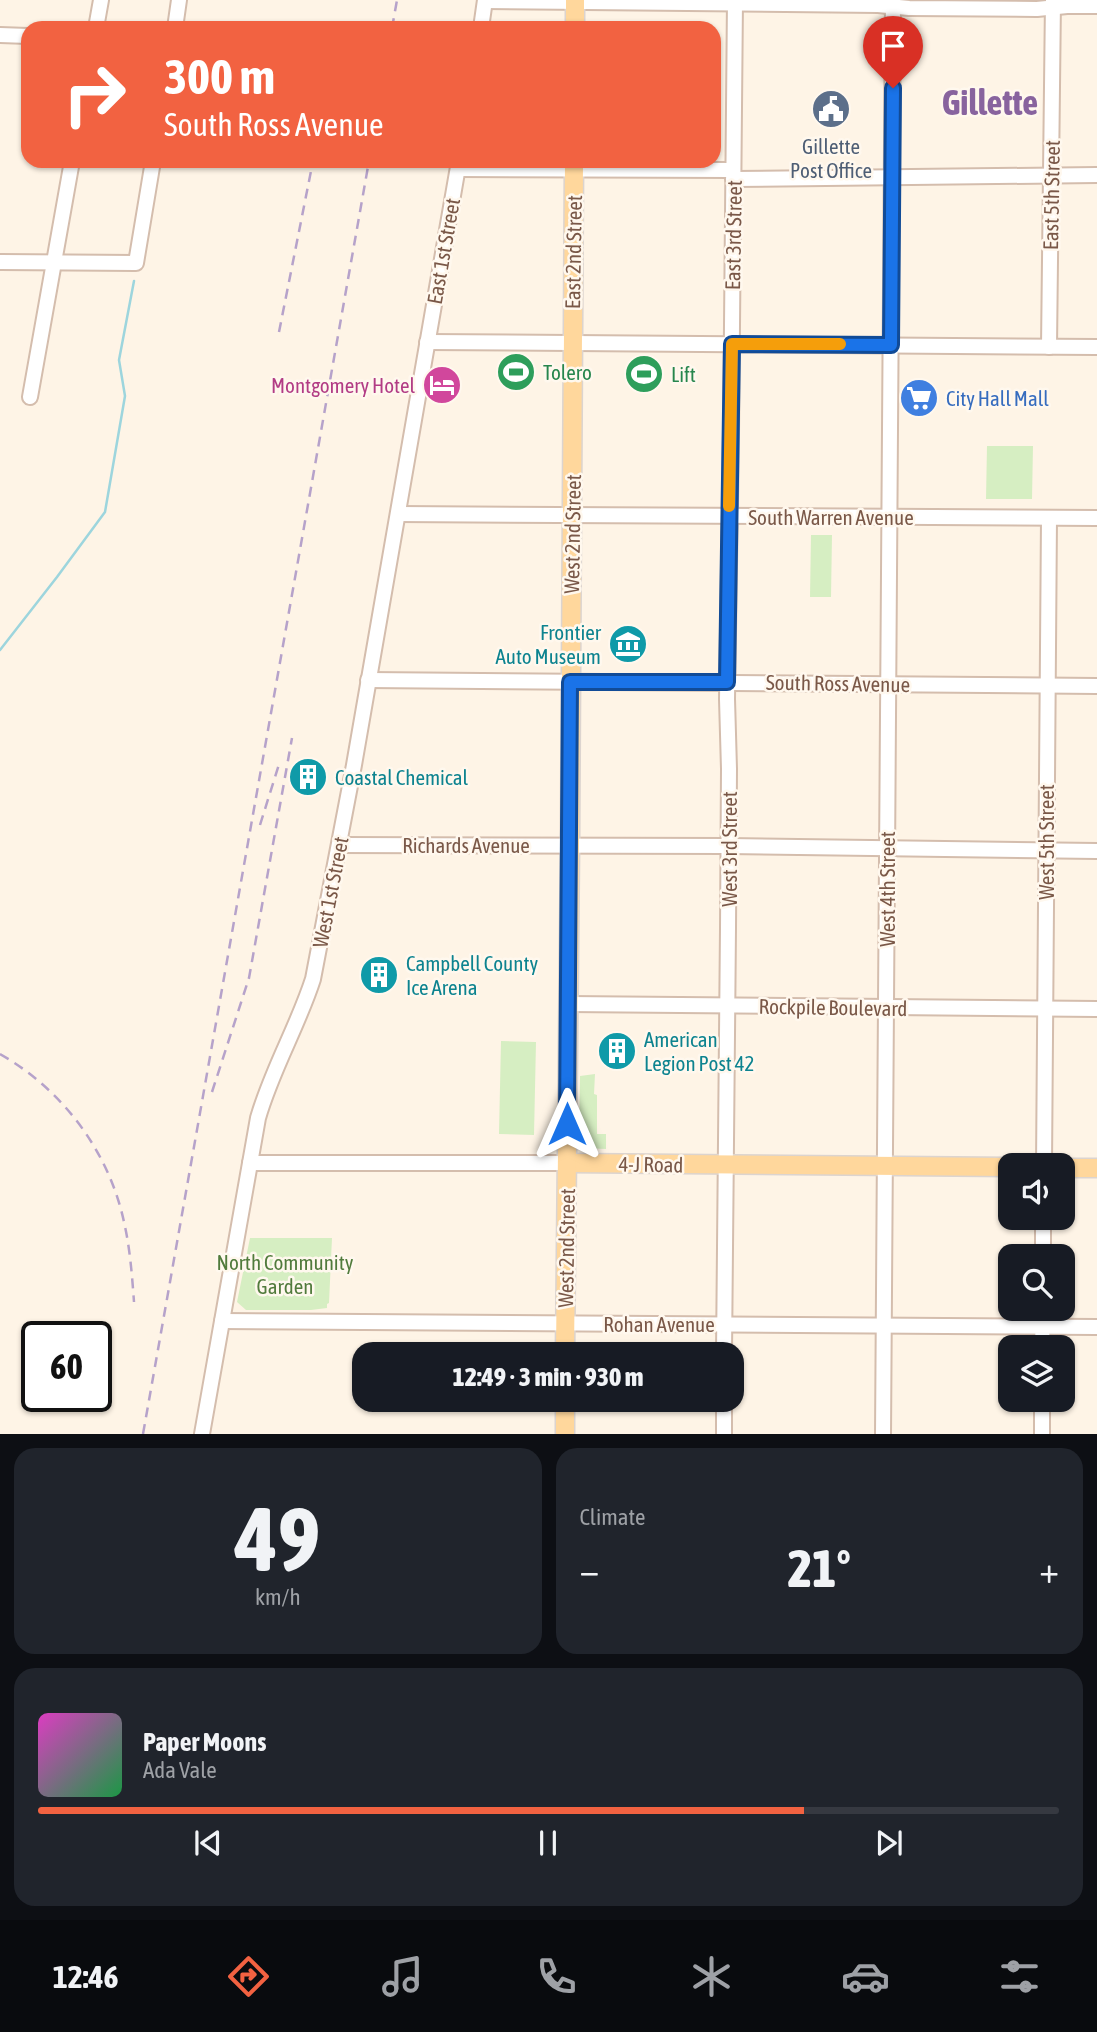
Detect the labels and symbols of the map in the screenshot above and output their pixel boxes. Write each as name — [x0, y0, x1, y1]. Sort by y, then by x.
pin — [863, 16, 923, 88]
district label: Gillette — [942, 82, 1038, 122]
public building icon: Gillette Post Office — [810, 88, 852, 130]
place label: Gillette Post Office — [790, 134, 872, 182]
street label: East 5th Street — [1038, 140, 1064, 250]
street label: East 3rd Street — [720, 180, 746, 290]
street label: East 2nd Street — [560, 195, 586, 309]
street label: East 1st Street — [422, 196, 464, 306]
sports icon: Tolero — [495, 351, 537, 393]
sports icon: Lift — [623, 353, 665, 395]
place label: Tolero — [543, 360, 592, 384]
place label: Lift — [671, 362, 696, 386]
hotel icon: Montgomery Hotel — [421, 364, 463, 406]
place label: Montgomery Hotel — [271, 373, 415, 397]
supermarket icon: City Hall Mall — [898, 377, 940, 419]
place label: City Hall Mall — [946, 386, 1049, 410]
street label: West 2nd Street — [559, 474, 585, 594]
street label: South Warren Avenue — [748, 505, 914, 529]
place label: Frontier Auto Museum — [496, 620, 602, 668]
museum icon: Frontier Auto Museum — [607, 623, 649, 665]
street label: South Ross Avenue — [766, 670, 910, 696]
building icon: Coastal Chemical — [287, 756, 329, 798]
place label: Coastal Chemical — [335, 765, 468, 789]
street label: West 5th Street — [1034, 784, 1058, 900]
street label: West 3rd Street — [717, 791, 741, 907]
street label: West 4th Street — [875, 831, 899, 947]
street label: Richards Avenue — [402, 833, 530, 857]
street label: West 1st Street — [307, 834, 353, 950]
place label: Campbell County Ice Arena — [406, 951, 538, 999]
building icon: Campbell County Ice Arena — [358, 954, 400, 996]
street label: Rockpile Boulevard — [758, 994, 908, 1020]
place label: American Legion Post 42 — [644, 1027, 754, 1075]
building icon: American Legion Post 42 — [596, 1030, 638, 1072]
position arrow — [530, 1087, 604, 1161]
street label: 4-J Road — [618, 1151, 684, 1177]
street label: West 2nd Street — [553, 1188, 579, 1308]
park label: North Community Garden — [217, 1250, 354, 1298]
street label: Rohan Avenue — [603, 1312, 715, 1336]
speed limit sign: 60 — [21, 1321, 112, 1412]

